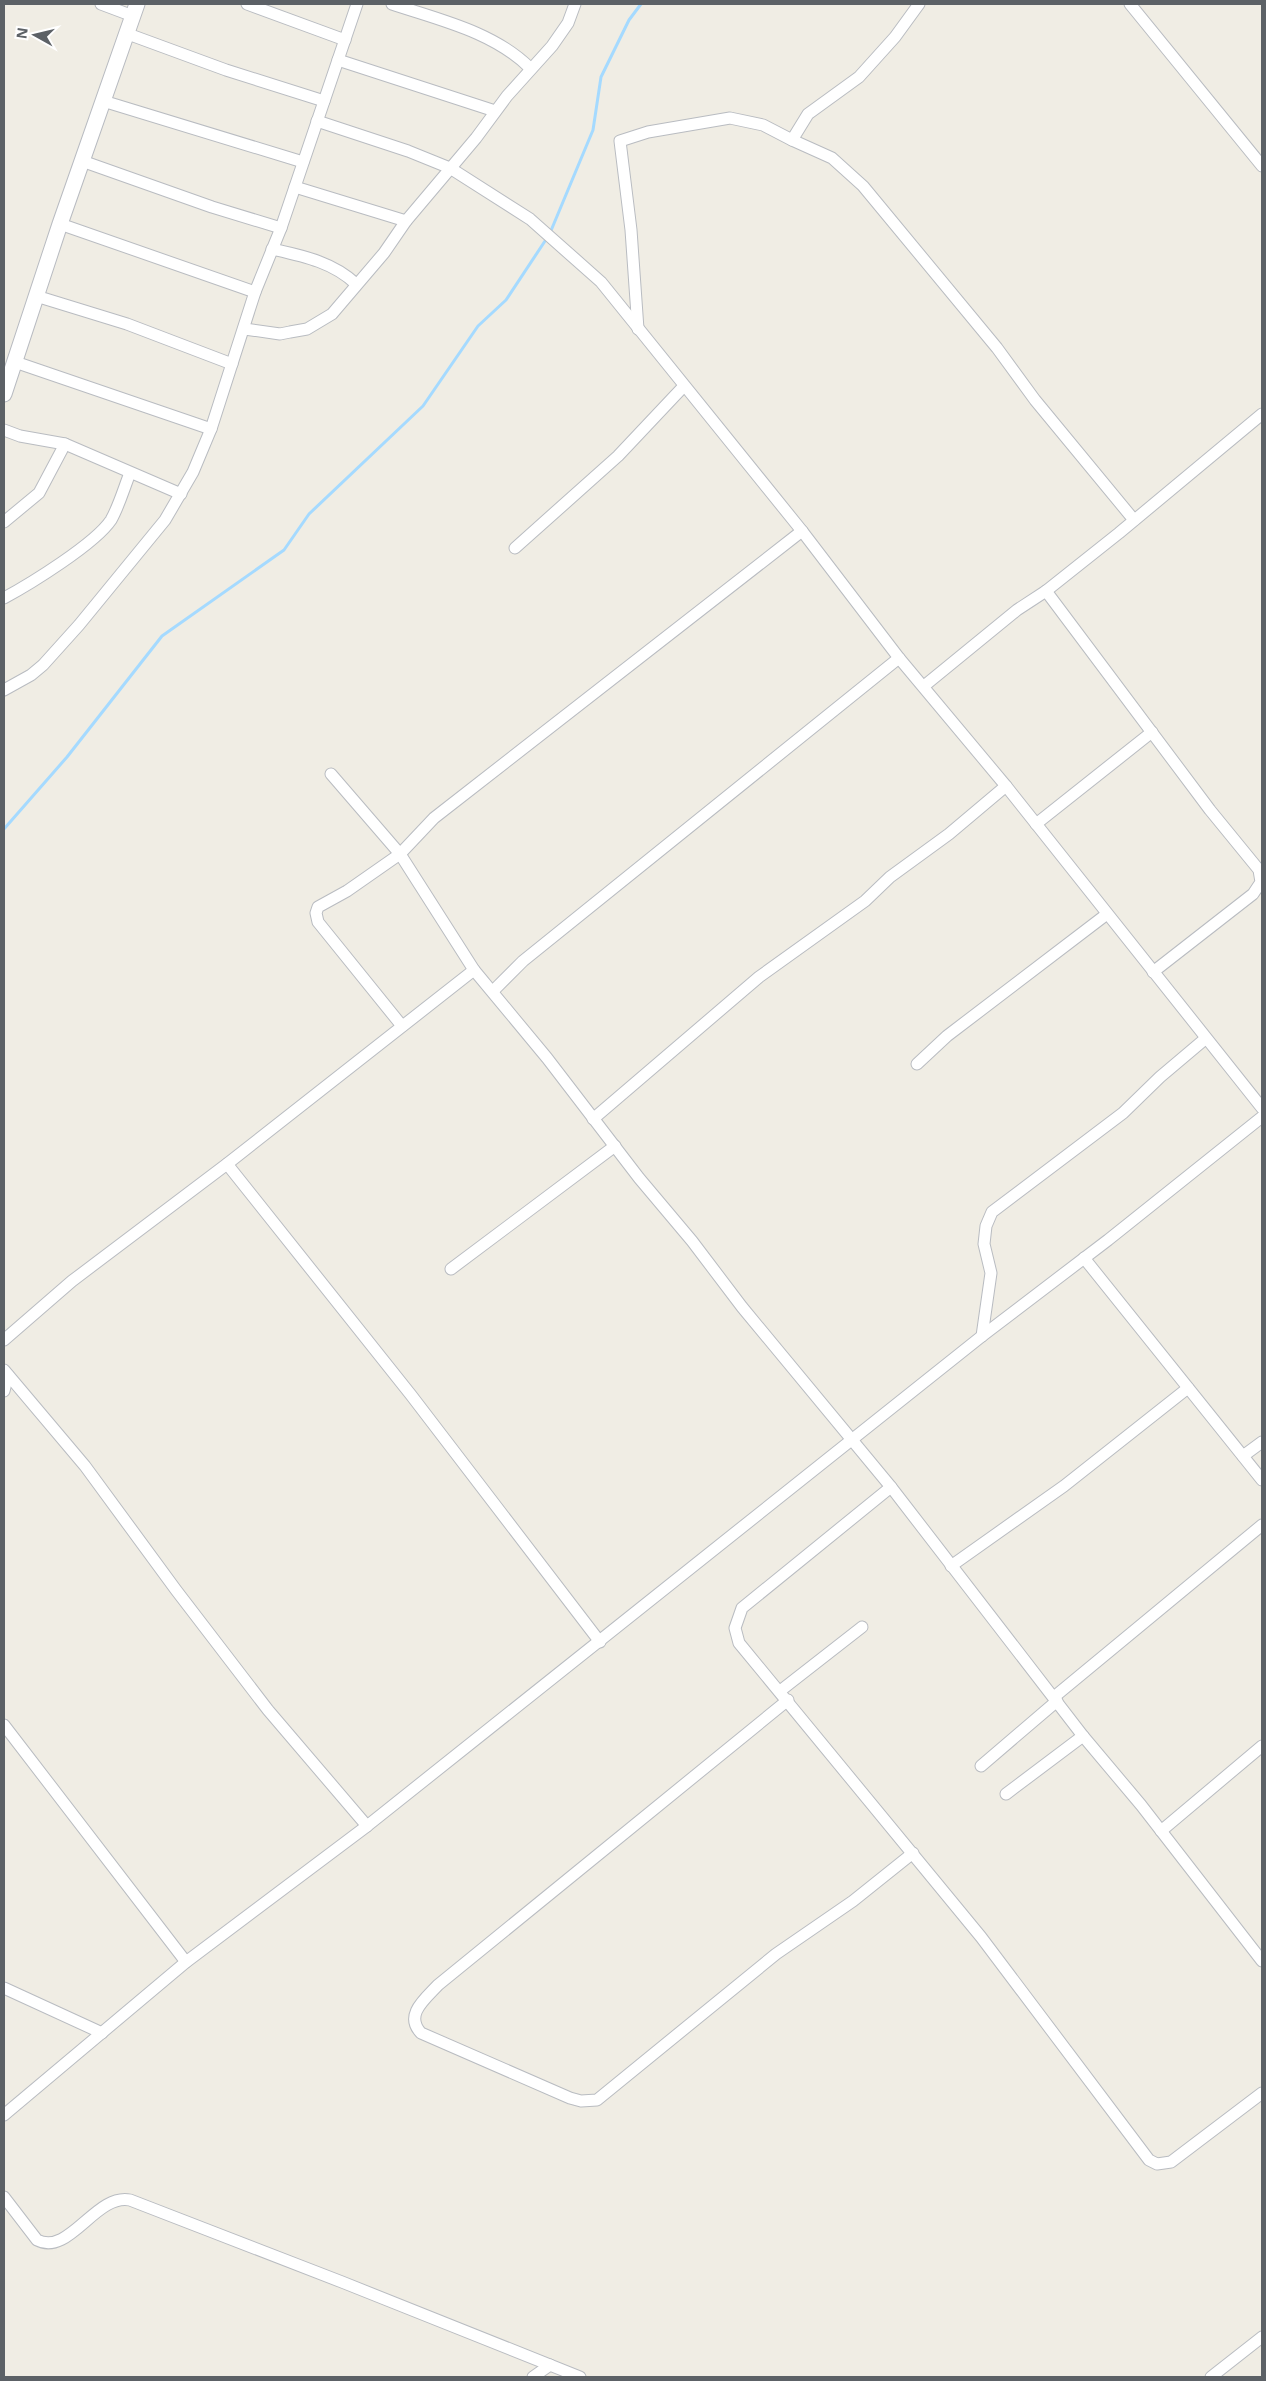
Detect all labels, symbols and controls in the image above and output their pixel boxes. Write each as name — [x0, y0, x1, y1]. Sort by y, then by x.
north arrow — [10, 10, 60, 60]
text: N — [11, 26, 32, 40]

